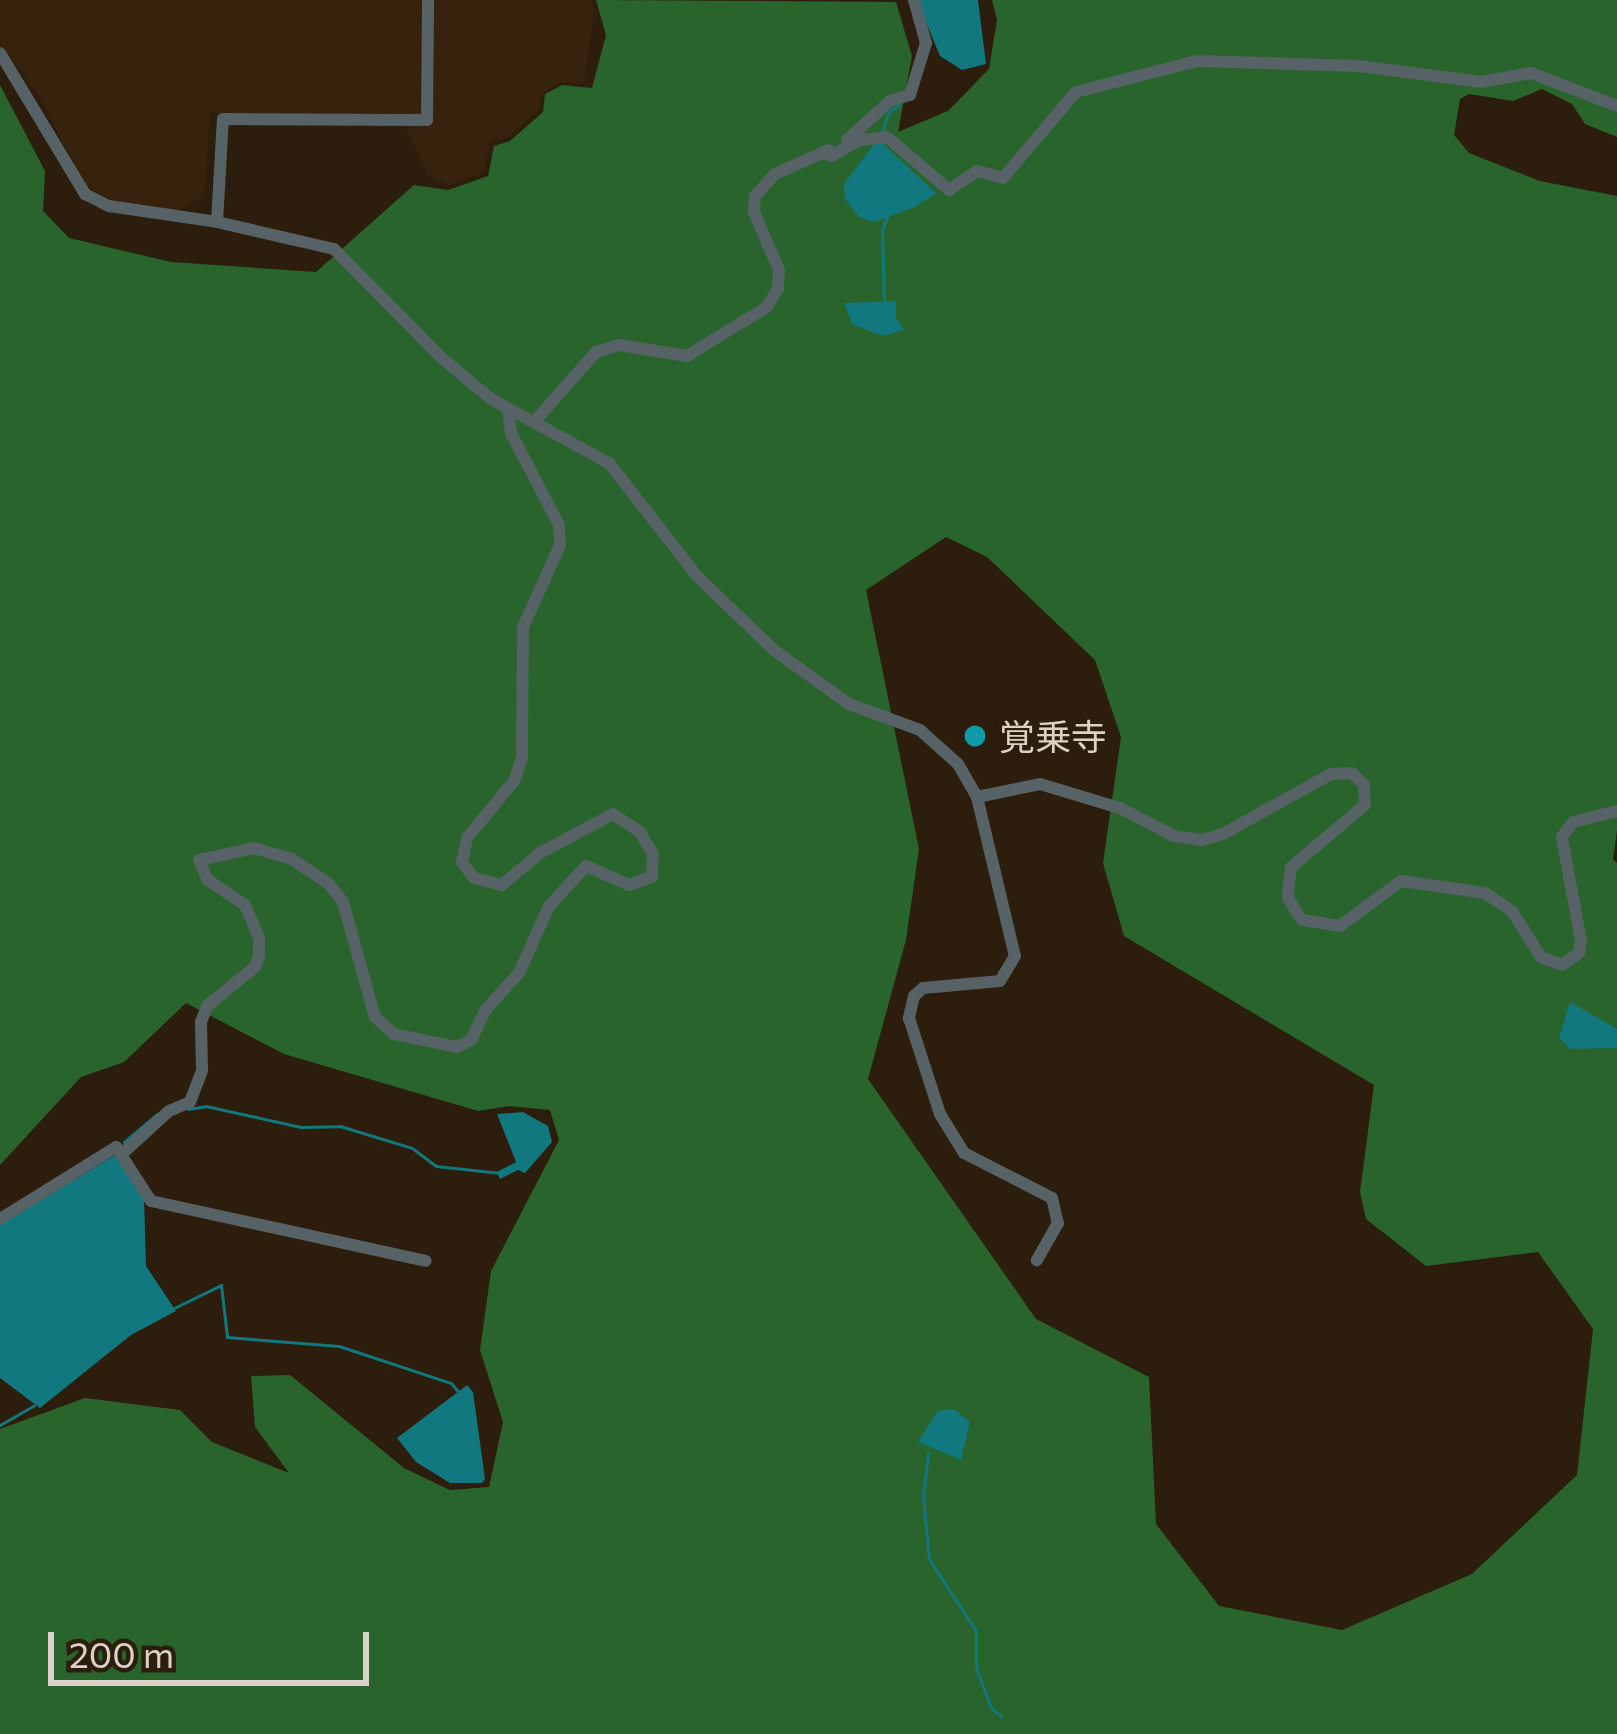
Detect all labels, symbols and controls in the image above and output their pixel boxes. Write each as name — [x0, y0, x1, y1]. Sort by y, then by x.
place label: 覚乗寺 — [999, 714, 1107, 758]
marker: 覚乗寺 — [962, 723, 988, 749]
scale bar — [54, 1608, 375, 1682]
text: 200 m — [69, 1631, 174, 1675]

